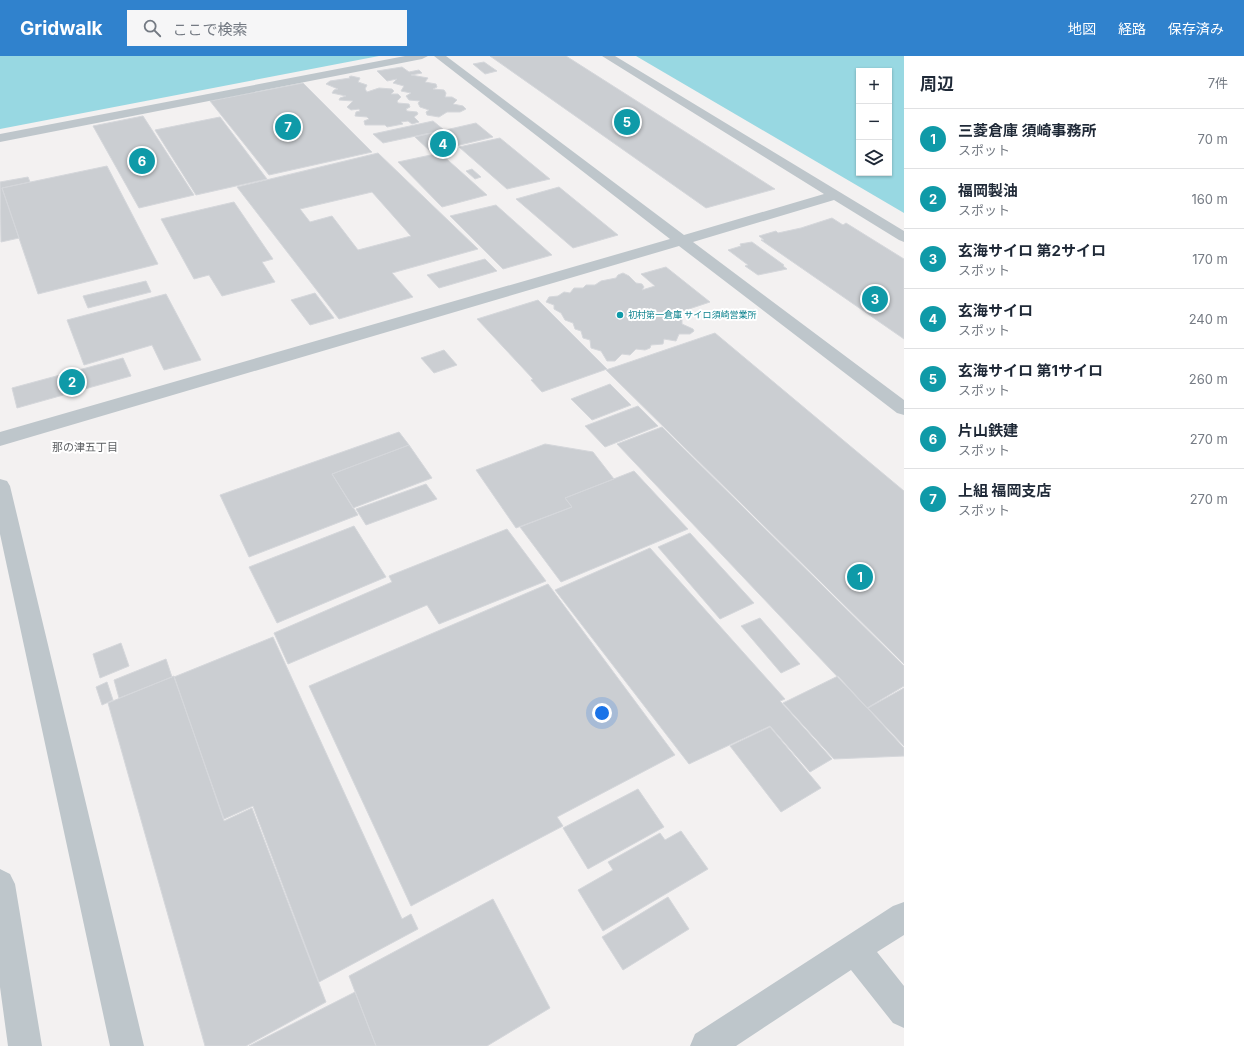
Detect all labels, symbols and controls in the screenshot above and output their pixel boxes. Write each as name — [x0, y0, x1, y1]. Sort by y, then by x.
search box — [127, 10, 407, 46]
text: Gridwalk — [20, 17, 103, 40]
icon: search — [141, 17, 163, 39]
text: ここで検索 — [173, 20, 248, 39]
text: 地図 — [1068, 20, 1096, 37]
text: 経路 — [1118, 20, 1146, 37]
text: 保存済み — [1168, 20, 1224, 37]
map controls — [856, 68, 892, 176]
button: + — [856, 68, 892, 104]
text: 周辺 — [920, 74, 954, 94]
text: 7件 — [1208, 75, 1228, 91]
button: − — [856, 104, 892, 140]
pin: 5 — [614, 107, 640, 137]
pin: 7 — [275, 112, 301, 142]
text: 三菱倉庫 須崎事務所 — [958, 121, 1097, 140]
pin: 4 — [430, 129, 456, 159]
text: 1 — [930, 131, 936, 147]
text: 70 m — [1198, 131, 1228, 147]
button: layers — [856, 140, 892, 176]
text: スポット — [958, 142, 1010, 158]
pin: 6 — [129, 146, 155, 176]
text: 福岡製油 — [958, 181, 1018, 200]
text: 2 — [929, 191, 937, 207]
text: 160 m — [1191, 191, 1228, 207]
text: スポット — [958, 202, 1010, 218]
text: 玄海サイロ 第2サイロ — [958, 241, 1106, 260]
text: 3 — [929, 251, 937, 267]
text: 170 m — [1192, 251, 1228, 267]
text: スポット — [958, 262, 1010, 278]
pin: 3 — [862, 284, 888, 314]
text: 玄海サイロ — [958, 301, 1033, 320]
place label: 初村第一倉庫 サイロ須崎営業所 — [628, 309, 757, 320]
marker: 初村第一倉庫 サイロ須崎営業所 — [615, 310, 625, 320]
text: 4 — [929, 311, 937, 327]
text: 240 m — [1189, 311, 1228, 327]
text: スポット — [958, 322, 1010, 338]
text: 玄海サイロ 第1サイロ — [958, 361, 1103, 380]
pin: 2 — [59, 367, 85, 397]
text: 5 — [929, 371, 937, 387]
text: 260 m — [1189, 371, 1228, 387]
text: スポット — [958, 382, 1010, 398]
text: 片山鉄建 — [958, 421, 1018, 440]
text: 6 — [929, 431, 937, 447]
text: 270 m — [1190, 431, 1228, 447]
district label: 那の津五丁目 — [52, 440, 118, 454]
text: スポット — [958, 442, 1010, 458]
text: 上組 福岡支店 — [958, 481, 1052, 500]
text: 7 — [929, 491, 937, 507]
text: 270 m — [1190, 491, 1228, 507]
text: スポット — [958, 502, 1010, 518]
pin: 1 — [847, 562, 873, 592]
your location — [592, 703, 612, 723]

